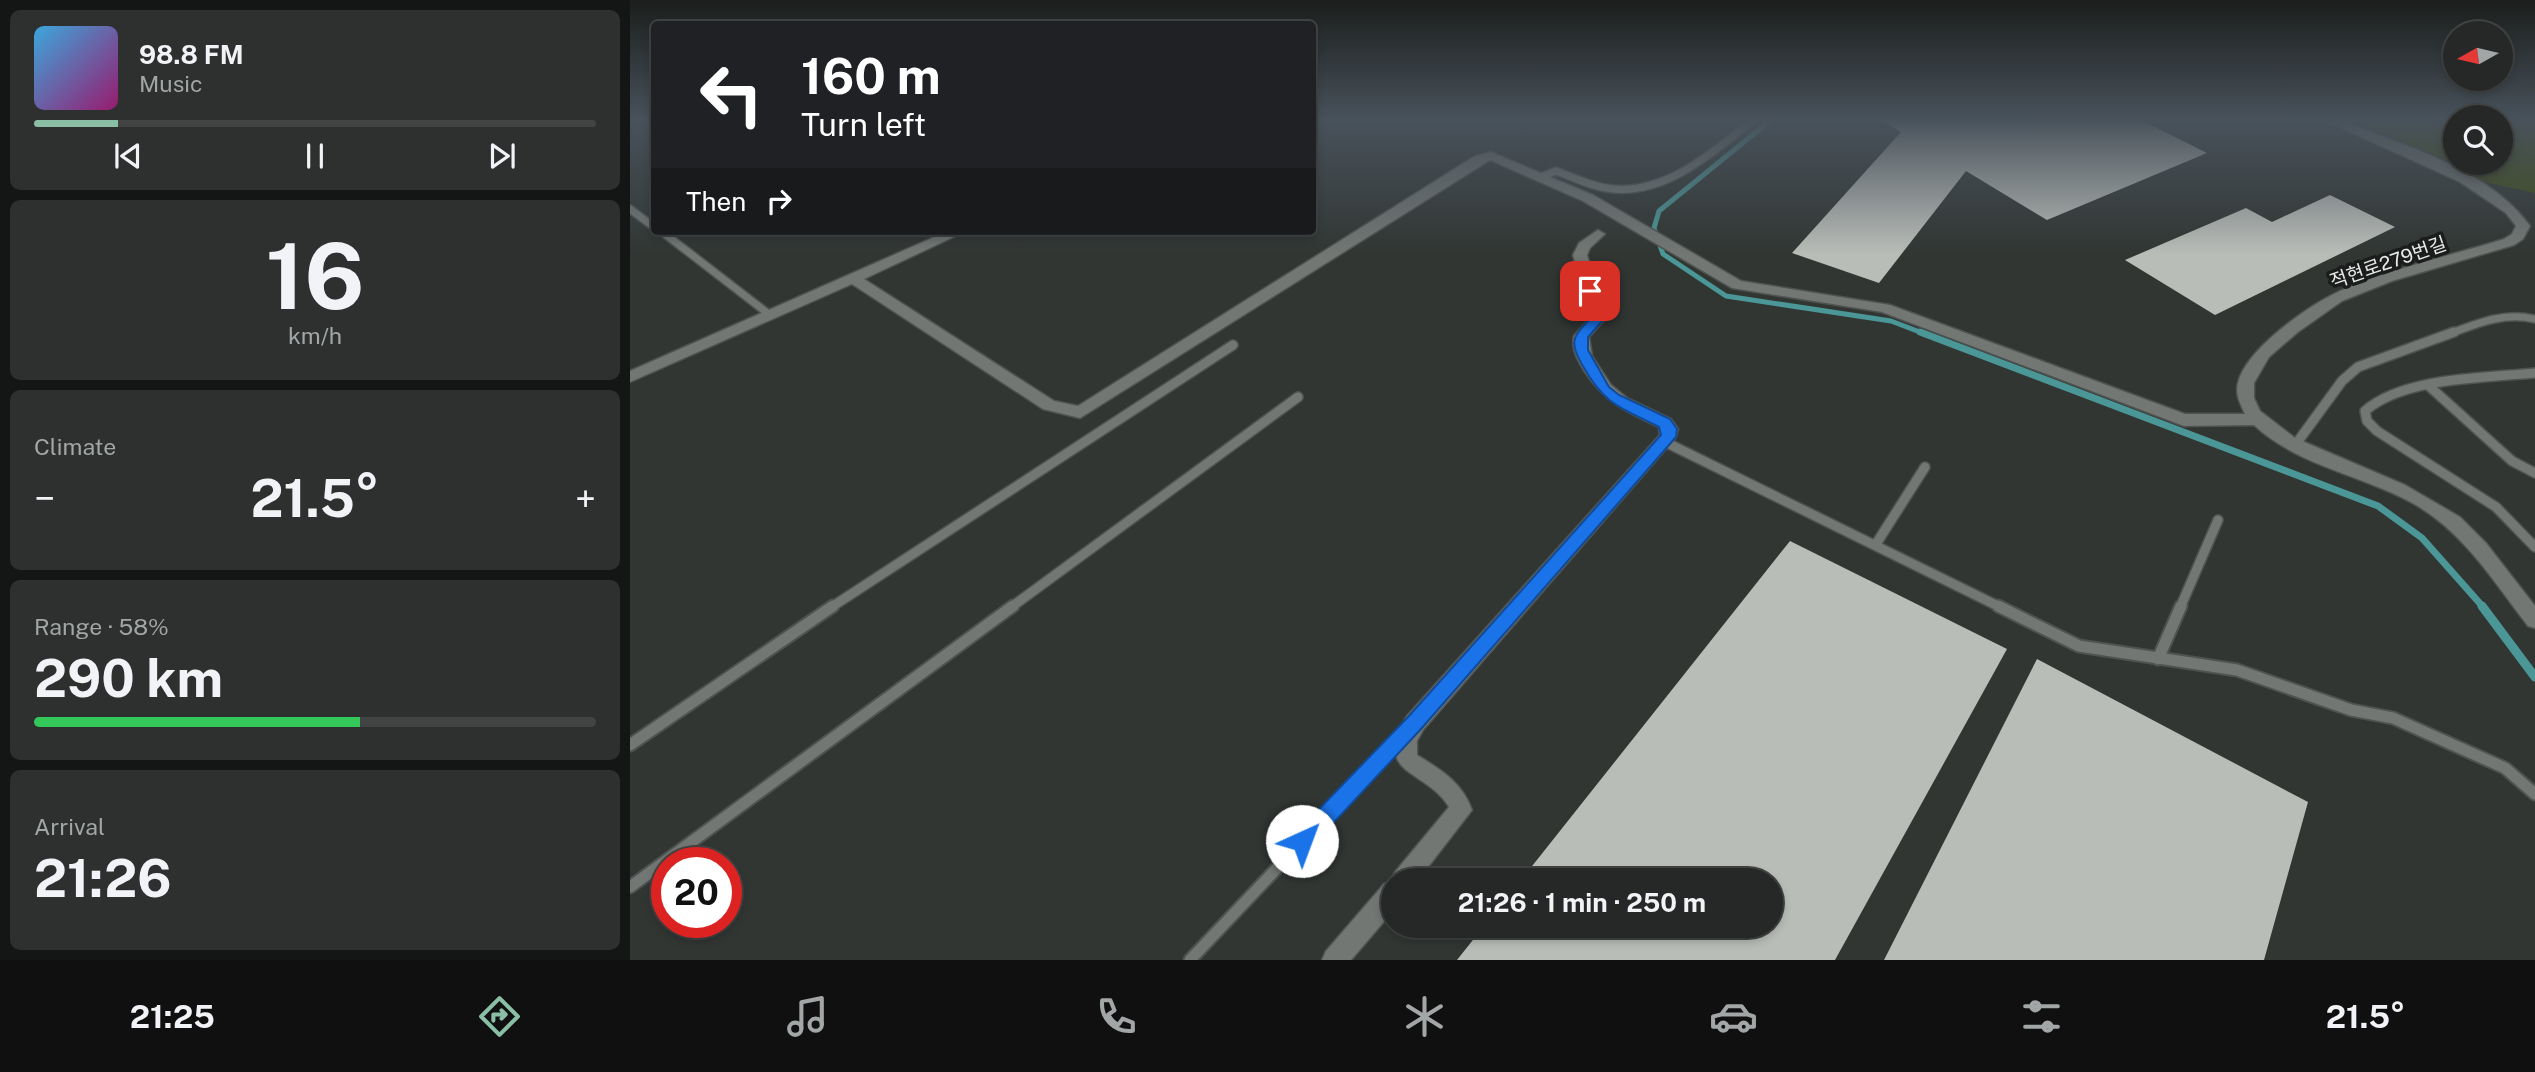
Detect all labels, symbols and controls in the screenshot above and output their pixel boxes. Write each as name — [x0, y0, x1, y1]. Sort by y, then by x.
north arrow — [2443, 21, 2513, 91]
map controls — [2443, 21, 2513, 175]
text: 98.8 FM — [139, 39, 244, 70]
text: 160 m — [801, 47, 941, 105]
icon: left — [686, 49, 777, 140]
text: Music — [139, 70, 203, 97]
button: search — [2443, 105, 2513, 175]
text: Turn left — [801, 106, 926, 143]
icon: previous — [109, 137, 147, 175]
icon: pause — [296, 137, 334, 175]
icon: next — [483, 137, 521, 175]
icon: right — [760, 182, 798, 220]
text: Then — [686, 186, 746, 217]
text: 16 — [265, 223, 365, 329]
street label: 적현로279번길 — [2327, 232, 2449, 292]
pin — [1560, 261, 1620, 321]
icon: arrive — [1571, 272, 1609, 310]
text: km/h — [288, 322, 342, 349]
text: Climate — [34, 433, 116, 460]
text: 21.5° — [250, 468, 380, 529]
text: − — [34, 476, 55, 521]
text: + — [575, 476, 596, 521]
text: Range · 58% — [34, 613, 169, 640]
text: 290 km — [34, 648, 223, 709]
position arrow — [1265, 804, 1339, 878]
text: Arrival — [34, 813, 105, 840]
speed limit sign: 20 — [651, 847, 742, 938]
text: 21:26 — [34, 848, 172, 909]
text: 21:26 · 1 min · 250 m — [1458, 887, 1706, 918]
icon: directions — [475, 992, 524, 1041]
icon: music — [783, 992, 832, 1041]
icon: phone — [1092, 992, 1141, 1041]
icon: climate — [1400, 992, 1449, 1041]
icon: car — [1709, 992, 1758, 1041]
icon: filters — [2017, 992, 2066, 1041]
text: 21:25 — [130, 998, 215, 1035]
text: 21.5° — [2326, 998, 2405, 1035]

